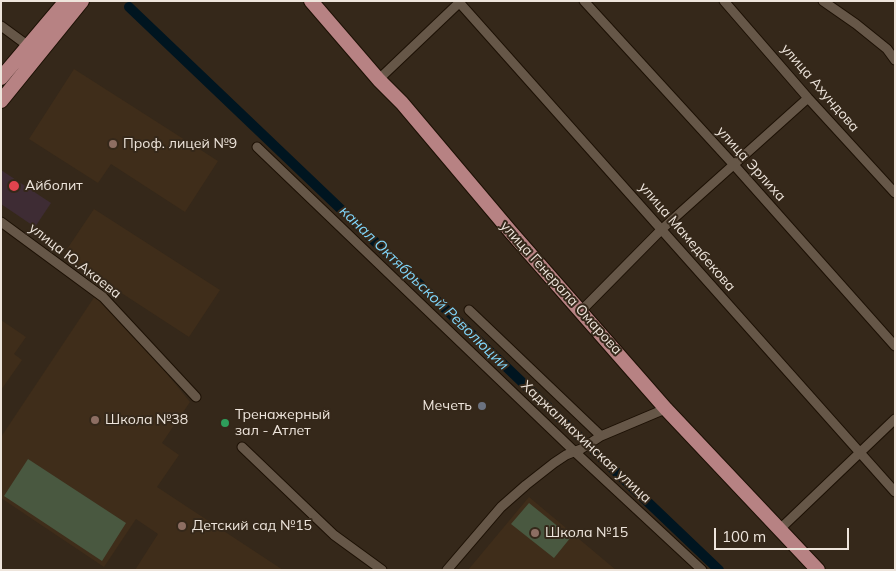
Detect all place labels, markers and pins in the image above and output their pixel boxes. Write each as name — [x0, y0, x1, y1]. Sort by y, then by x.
place label: Проф. лицей №9 — [123, 136, 237, 152]
marker: Проф. лицей №9 — [107, 138, 119, 150]
place label: Айболит — [25, 178, 83, 194]
marker: Айболит — [7, 179, 21, 193]
place label: Мечеть — [423, 398, 472, 414]
marker: Мечеть — [476, 400, 488, 412]
place label: Тренажерный зал - Атлет — [235, 407, 330, 440]
place label: Школа №38 — [105, 412, 188, 428]
marker: Школа №38 — [89, 414, 101, 426]
marker: Тренажерный зал - Атлет — [219, 417, 231, 429]
place label: Детский сад №15 — [192, 518, 312, 534]
marker: Детский сад №15 — [176, 520, 188, 532]
place label: Школа №15 — [545, 525, 628, 541]
marker: Школа №15 — [529, 527, 541, 539]

